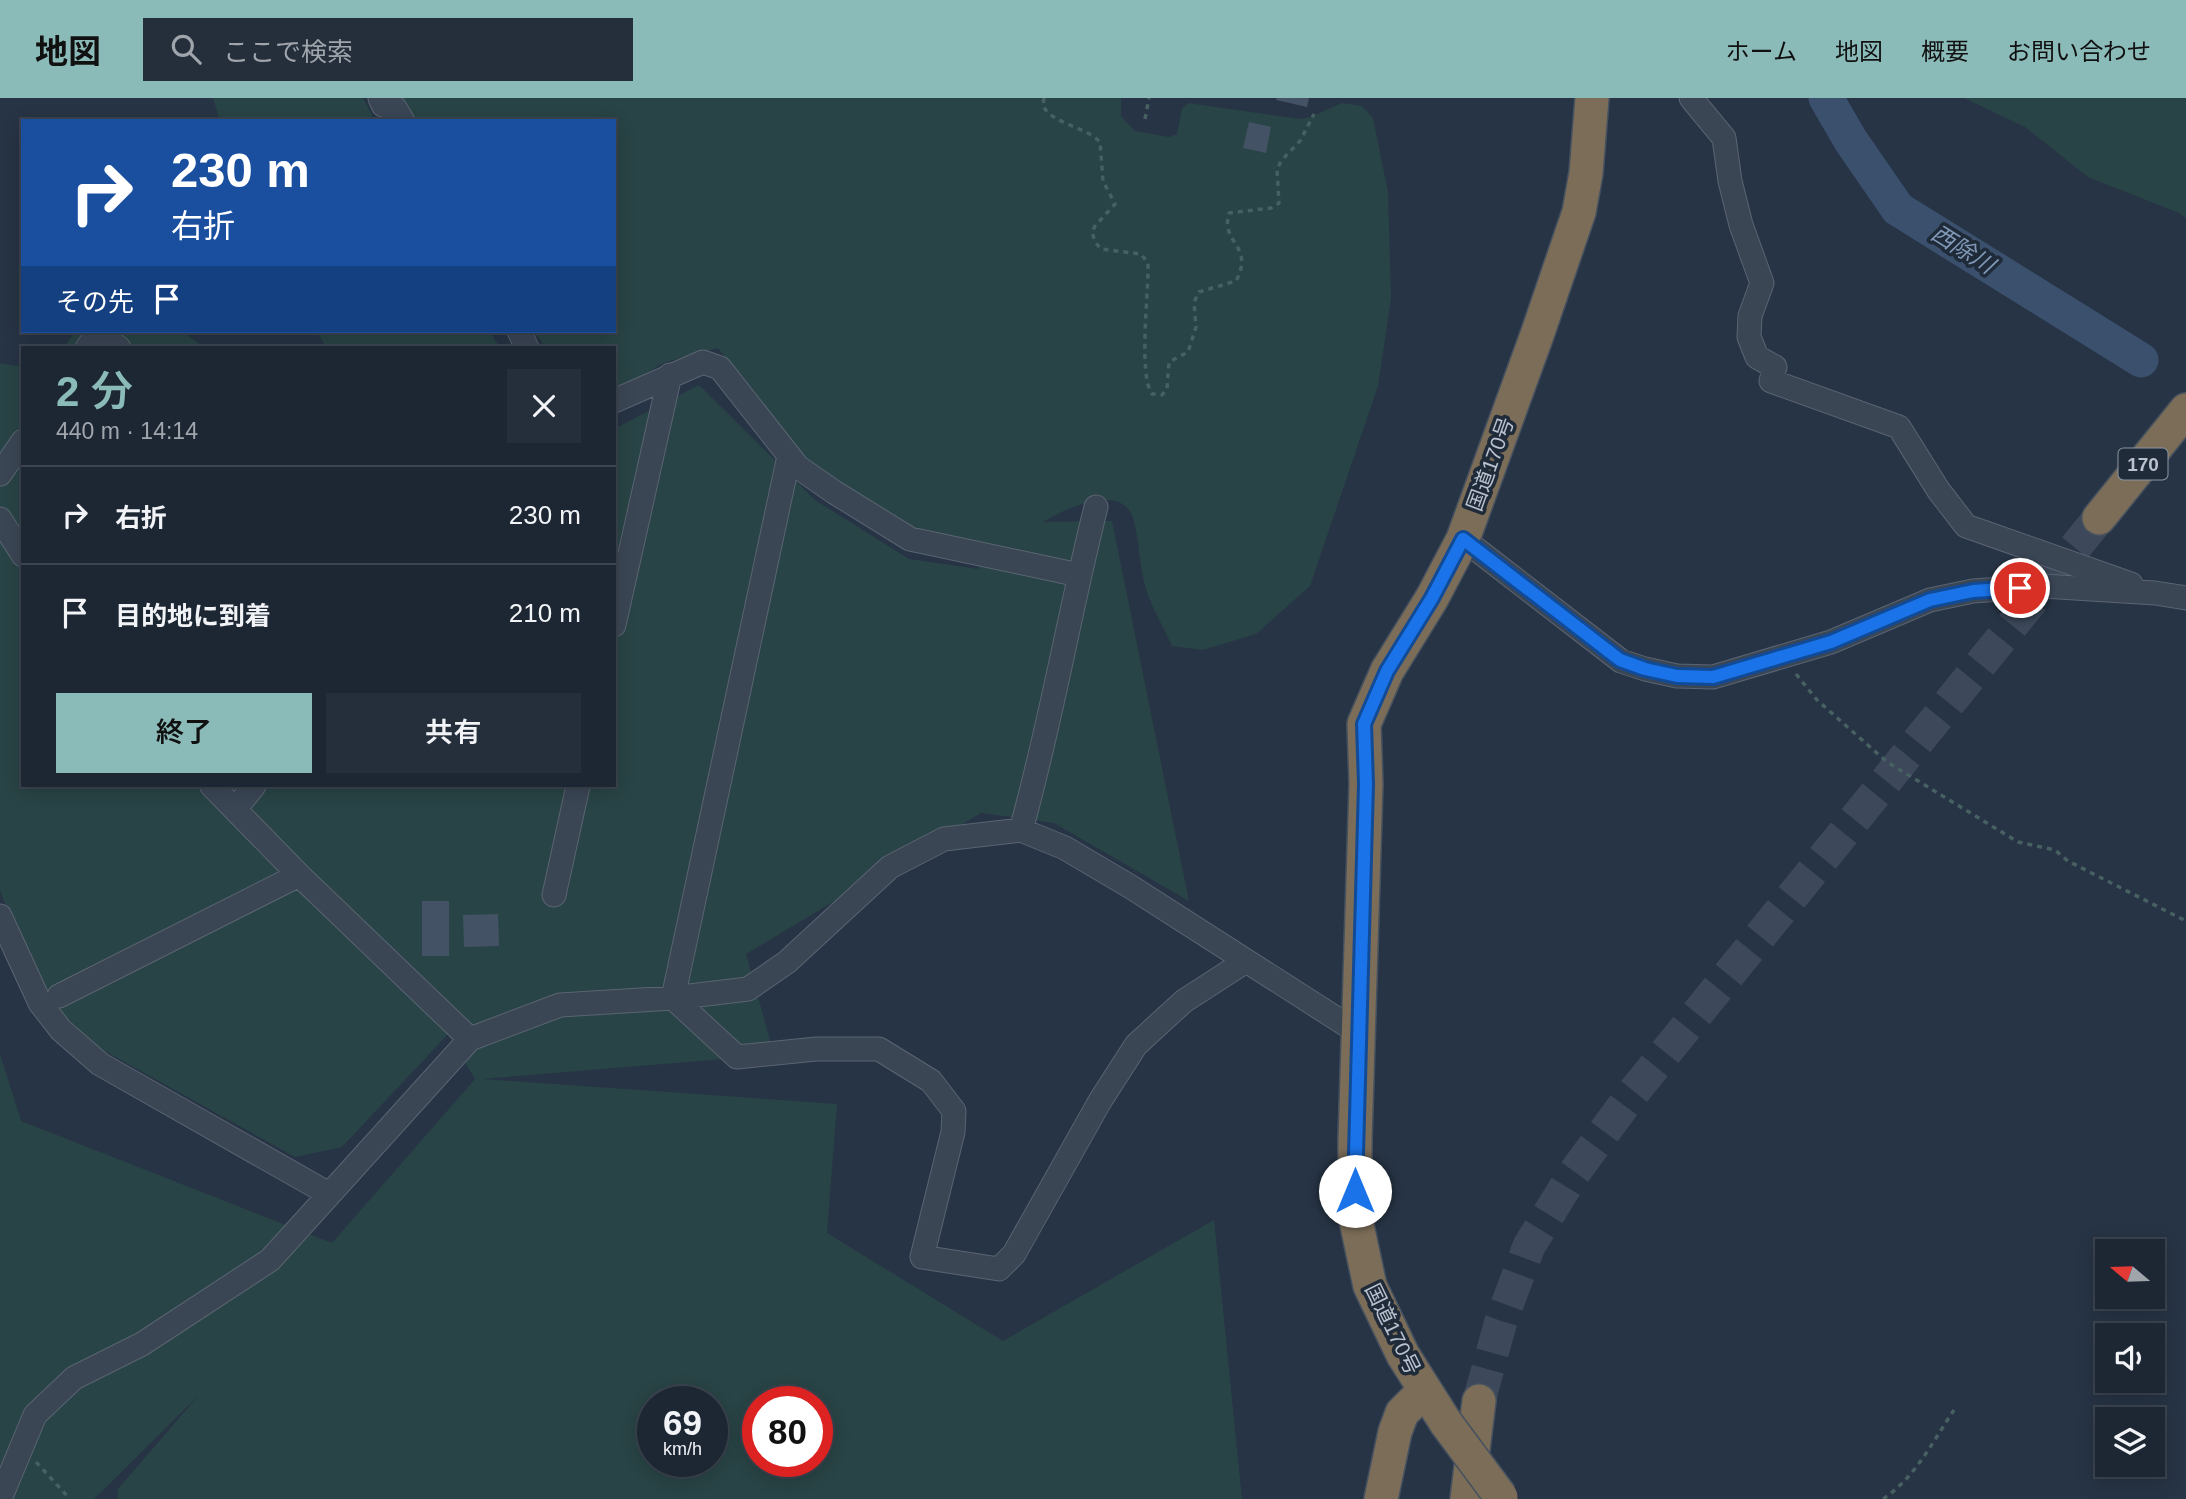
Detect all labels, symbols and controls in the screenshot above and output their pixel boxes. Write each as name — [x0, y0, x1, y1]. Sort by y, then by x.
search box — [143, 18, 633, 81]
icon: search — [167, 30, 205, 68]
text: 地図 — [35, 33, 101, 70]
text: ここで検索 — [223, 37, 353, 67]
text: ホーム — [1726, 38, 1797, 65]
text: 地図 — [1835, 38, 1883, 65]
text: 概要 — [1921, 38, 1969, 65]
text: お問い合わせ — [2007, 38, 2151, 65]
text: 230 m — [171, 143, 310, 197]
icon: right — [56, 147, 147, 238]
text: 右折 — [171, 208, 235, 244]
water label: 西除川 — [1927, 220, 2002, 280]
icon: arrive — [148, 280, 186, 318]
text: その先 — [56, 287, 134, 317]
text: 2 分 — [56, 368, 133, 415]
button: close — [507, 369, 581, 443]
street label: 国道170号 — [1462, 414, 1518, 514]
text: 440 m · 14:14 — [56, 418, 198, 444]
road number: 170 — [2118, 448, 2168, 480]
icon: right — [56, 496, 94, 534]
text: 230 m — [509, 500, 581, 530]
text: 右折 — [115, 503, 167, 533]
pin — [1990, 558, 2050, 618]
icon: arrive — [2001, 569, 2039, 607]
icon: arrive — [56, 594, 94, 632]
text: 210 m — [509, 598, 581, 628]
text: 目的地に到着 — [115, 601, 271, 631]
button: 終了 — [56, 693, 312, 773]
button: 共有 — [326, 693, 581, 773]
position arrow — [1318, 1154, 1392, 1228]
north arrow — [2095, 1239, 2165, 1309]
map controls — [2095, 1239, 2165, 1477]
street label: 国道170号 — [1361, 1280, 1425, 1378]
button: sound — [2095, 1323, 2165, 1393]
speed limit sign: 80 — [742, 1386, 833, 1477]
text: 69 — [663, 1403, 702, 1442]
button: layers — [2095, 1407, 2165, 1477]
text: km/h — [663, 1439, 702, 1459]

